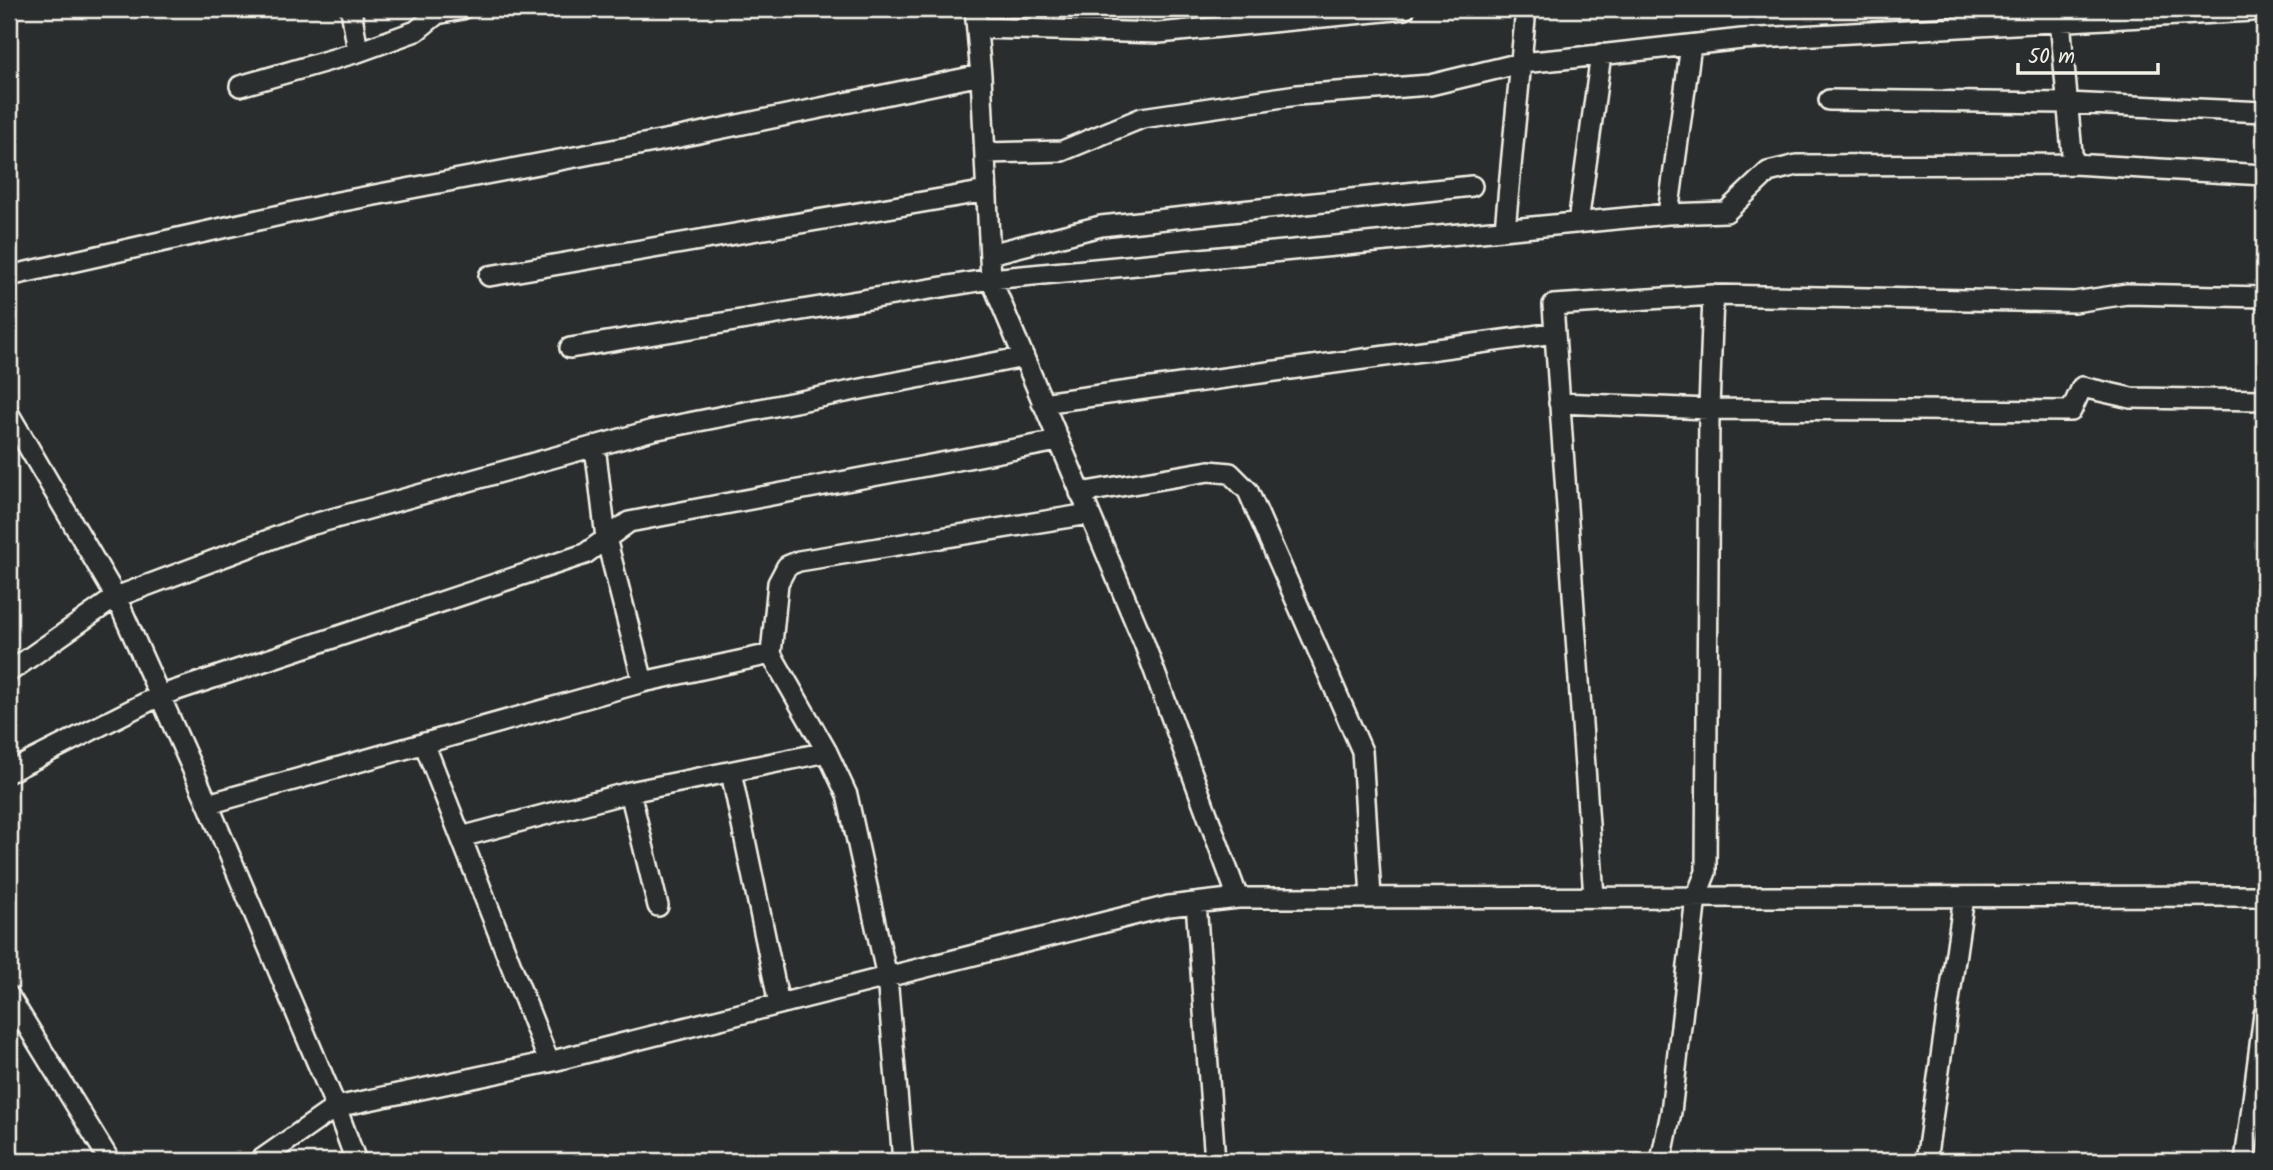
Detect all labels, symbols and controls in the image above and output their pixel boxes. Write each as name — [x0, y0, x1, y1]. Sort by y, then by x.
scale bar — [2018, 32, 2158, 76]
text: 50 m — [2028, 41, 2075, 74]

